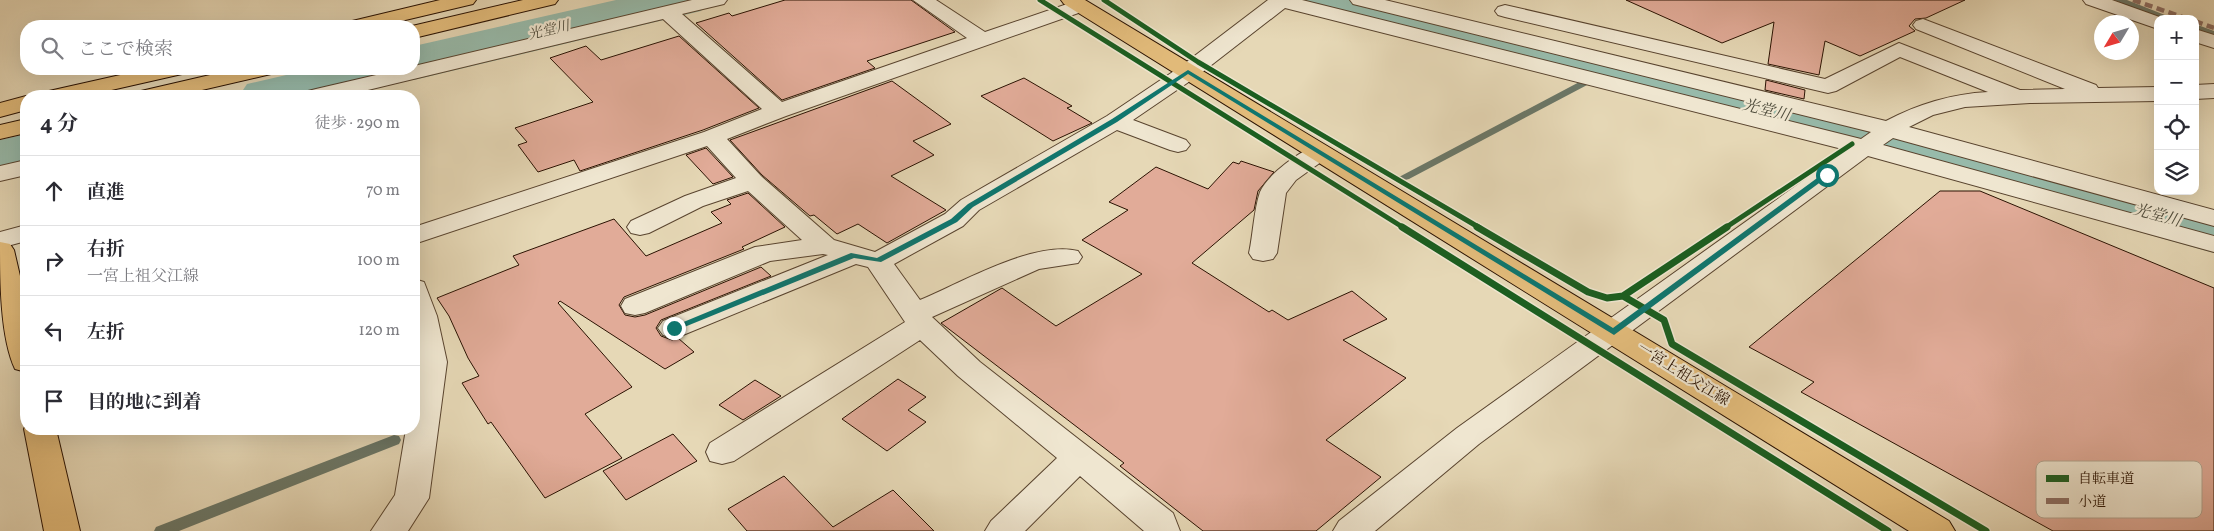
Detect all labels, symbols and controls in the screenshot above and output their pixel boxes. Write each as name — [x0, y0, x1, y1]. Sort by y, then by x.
north arrow — [2094, 15, 2139, 60]
map controls — [2154, 15, 2199, 195]
button: + — [2154, 15, 2199, 60]
water label: 光堂川 — [526, 17, 574, 45]
search box — [20, 20, 420, 75]
icon: search — [38, 34, 66, 62]
text: ここで検索 — [78, 37, 173, 63]
button: − — [2154, 60, 2199, 105]
water label: 光堂川 — [1740, 95, 1794, 128]
button: locate — [2154, 105, 2199, 150]
text: 4 分 — [40, 110, 78, 139]
text: 徒歩 · 290 m — [314, 113, 400, 135]
button: layers — [2154, 150, 2199, 195]
route start — [1816, 164, 1839, 187]
icon: ahead — [40, 177, 68, 205]
text: 直進 — [87, 180, 125, 206]
text: 70 m — [366, 180, 400, 202]
water label: 光堂川 — [2131, 199, 2185, 233]
text: 右折 — [87, 237, 125, 263]
icon: right — [40, 247, 68, 275]
text: 100 m — [357, 250, 400, 272]
text: 一宮上祖父江線 — [87, 266, 199, 288]
icon: left — [40, 317, 68, 345]
route end — [663, 317, 686, 340]
text: 左折 — [87, 320, 125, 346]
text: 120 m — [358, 320, 400, 342]
street label: 一宮上祖父江線 — [1633, 338, 1733, 412]
icon: arrive — [40, 387, 68, 415]
text: 目的地に到着 — [87, 390, 201, 416]
legend — [2036, 461, 2202, 518]
text: 自転車道 — [2078, 470, 2134, 489]
text: 小道 — [2078, 493, 2106, 512]

